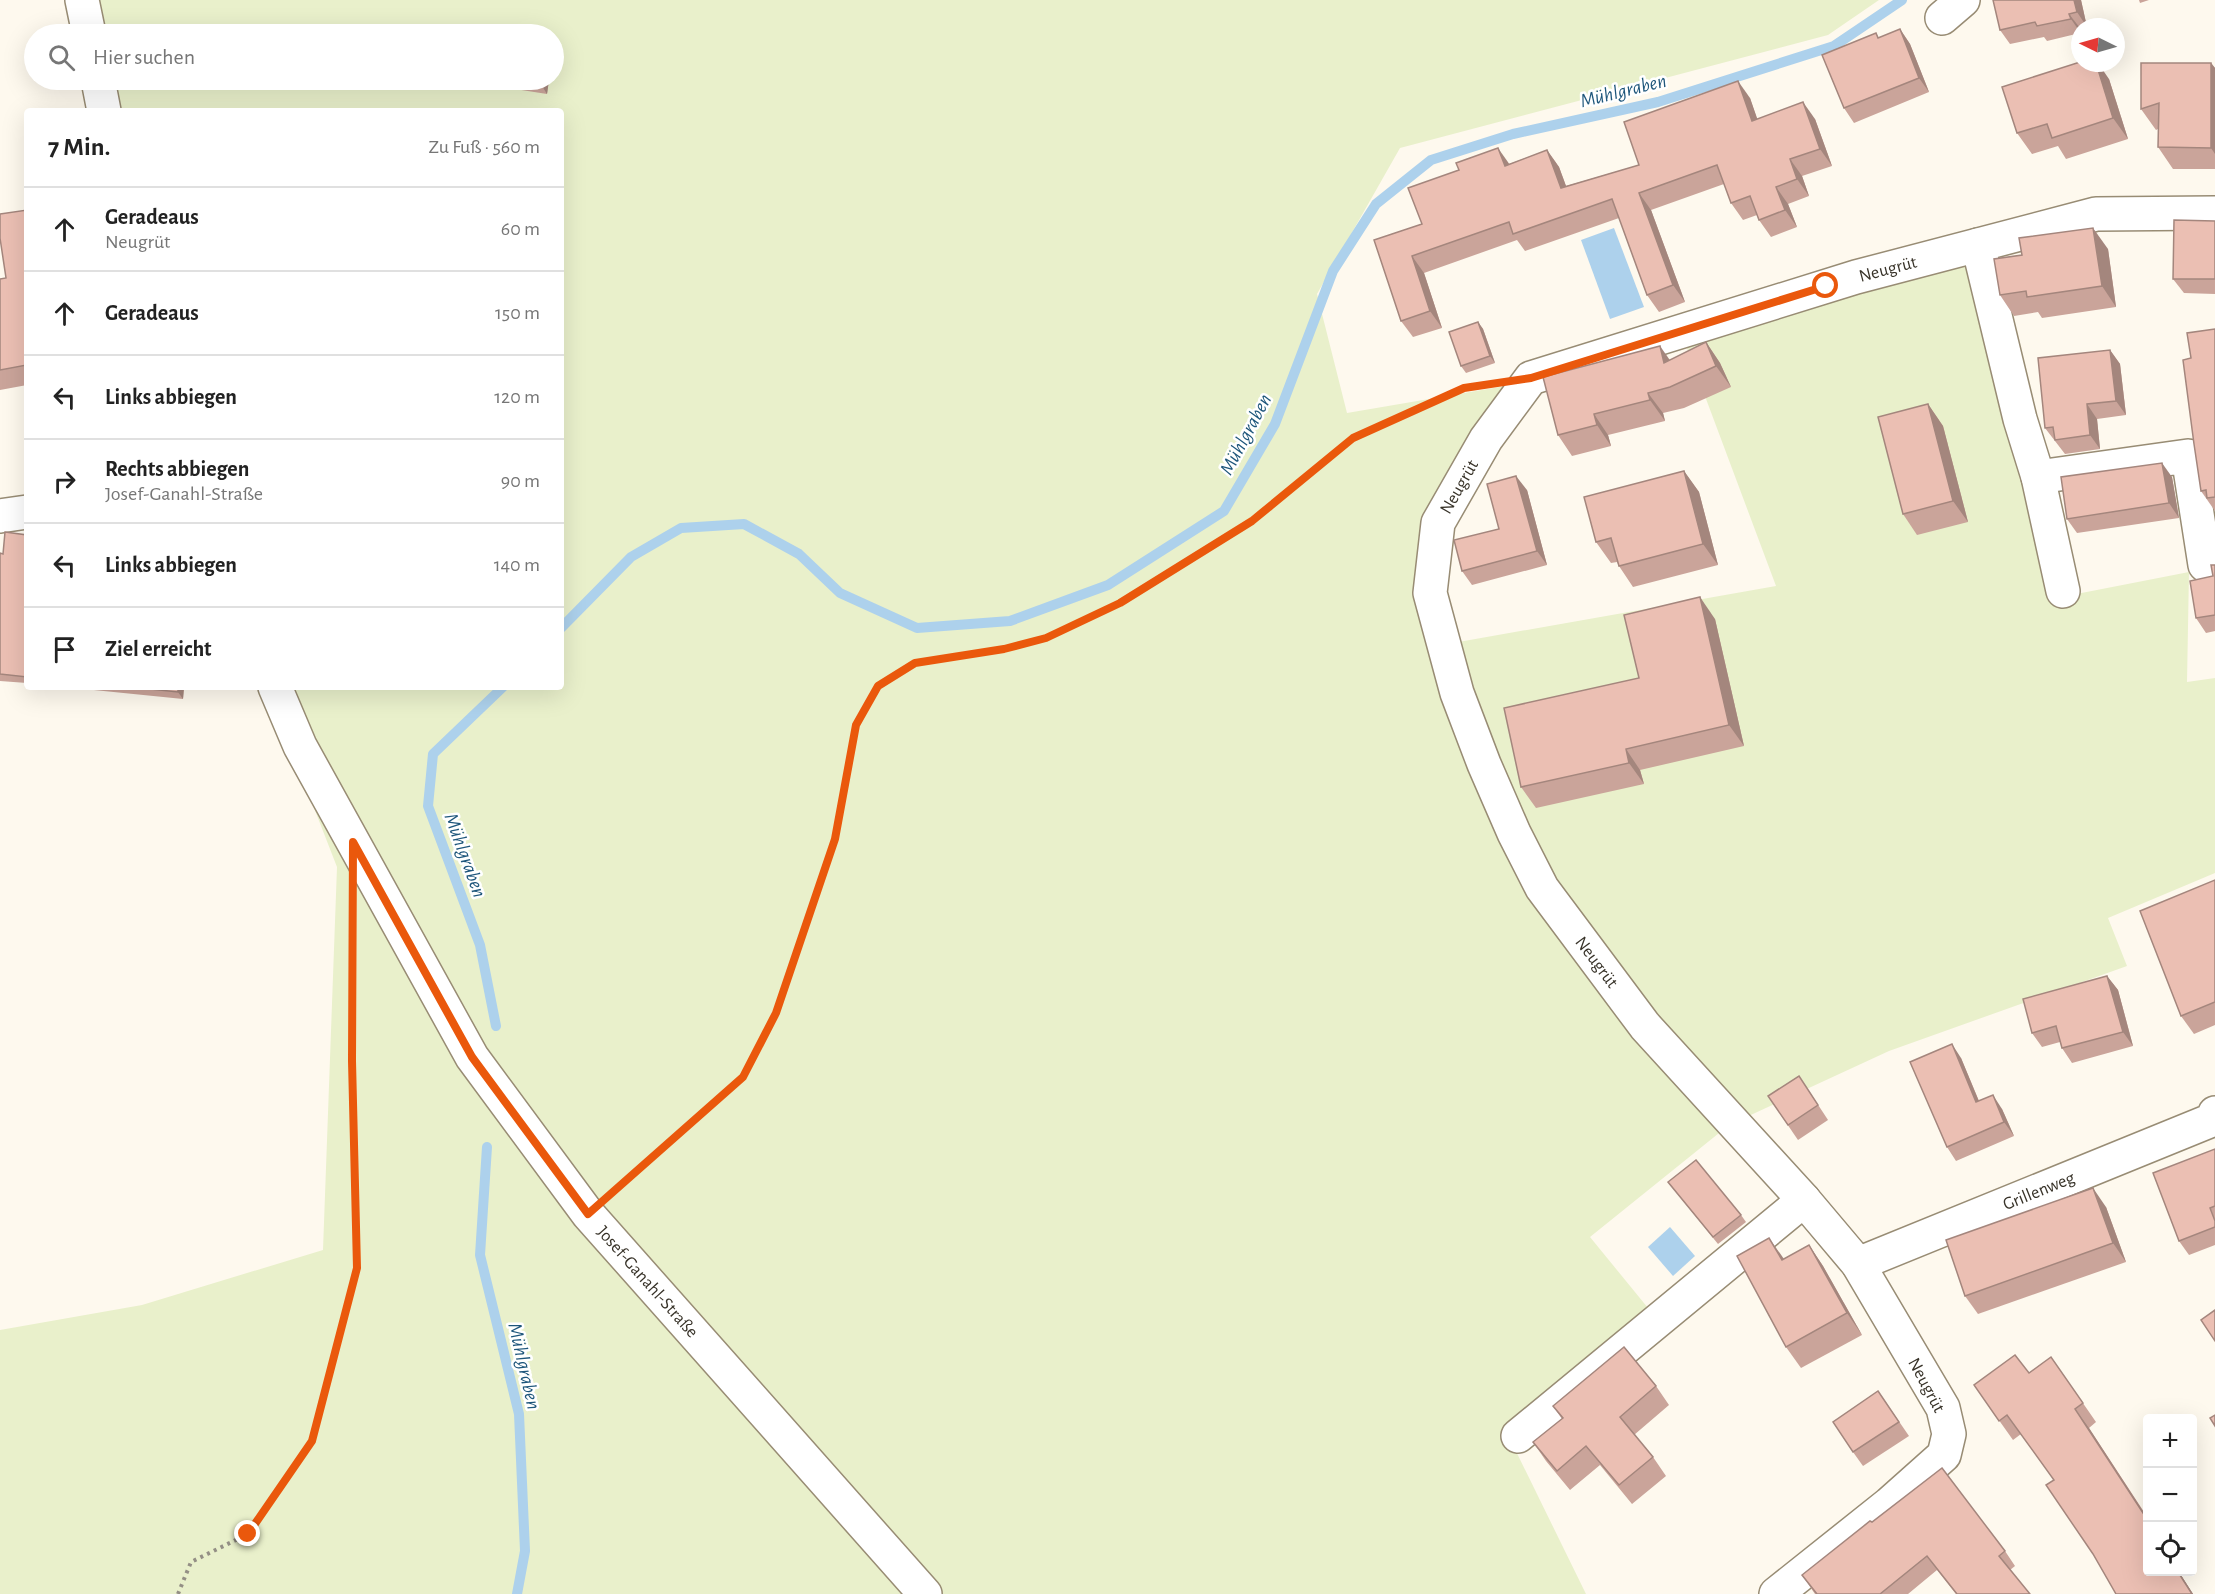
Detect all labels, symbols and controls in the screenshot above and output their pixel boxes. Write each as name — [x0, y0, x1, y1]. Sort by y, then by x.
north arrow — [2071, 18, 2125, 72]
search box — [24, 24, 564, 90]
icon: search — [45, 41, 78, 74]
text: Hier suchen — [93, 46, 195, 68]
water label: Mühlgraben — [1578, 71, 1668, 111]
text: 7 Min. — [48, 134, 110, 160]
text: Zu Fuß · 560 m — [428, 137, 540, 157]
text: Geradeaus — [105, 206, 199, 228]
icon: ahead — [48, 213, 81, 246]
text: 60 m — [501, 219, 540, 239]
text: Neugrüt — [105, 232, 170, 252]
street label: Neugrüt — [1857, 253, 1919, 286]
route start — [1812, 272, 1838, 298]
icon: ahead — [48, 297, 81, 330]
text: Geradeaus — [105, 302, 199, 324]
text: 150 m — [495, 303, 540, 323]
icon: left — [48, 381, 81, 414]
text: Links abbiegen — [105, 386, 237, 408]
text: 120 m — [494, 387, 540, 407]
water label: Mühlgraben — [1216, 391, 1275, 478]
street label: Neugrüt — [1437, 457, 1482, 517]
text: Rechts abbiegen — [105, 458, 249, 480]
icon: right — [48, 465, 81, 498]
text: 90 m — [501, 471, 540, 491]
text: Josef-Ganahl-Straße — [105, 484, 263, 504]
icon: left — [48, 549, 81, 582]
text: Links abbiegen — [105, 554, 237, 576]
text: 140 m — [494, 555, 540, 575]
icon: arrive — [48, 633, 81, 666]
text: Ziel erreicht — [105, 638, 212, 660]
water label: Mühlgraben — [441, 810, 490, 900]
street label: Neugrüt — [1571, 934, 1621, 992]
street label: Grillenweg — [2001, 1169, 2078, 1214]
street label: Josef-Ganahl-Straße — [593, 1223, 701, 1341]
water label: Mühlgraben — [504, 1321, 544, 1411]
street label: Neugrüt — [1904, 1355, 1948, 1416]
map controls — [2143, 1414, 2197, 1576]
button: + — [2143, 1414, 2197, 1468]
button: − — [2143, 1468, 2197, 1522]
route end — [234, 1520, 260, 1546]
button: locate — [2143, 1522, 2197, 1576]

